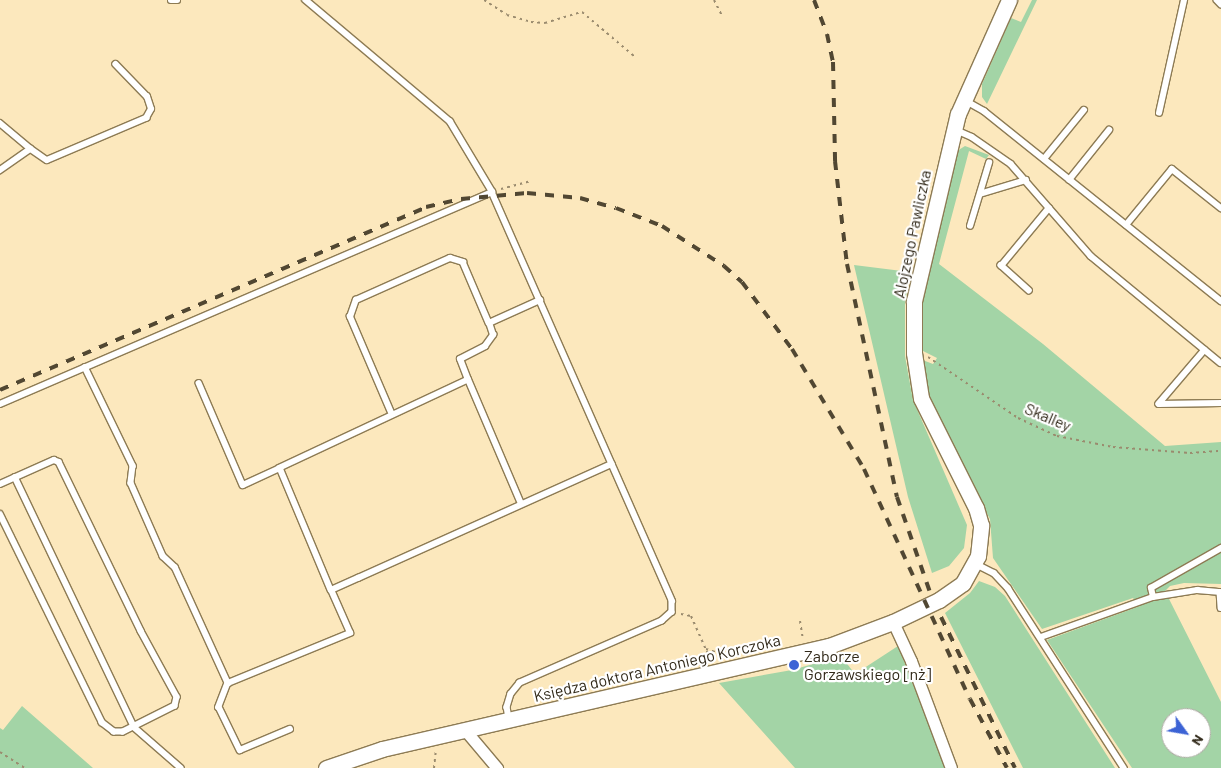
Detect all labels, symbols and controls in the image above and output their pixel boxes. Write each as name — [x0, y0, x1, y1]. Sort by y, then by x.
street label: Alojzego Pawliczka — [889, 168, 935, 300]
street label: Skalley — [1022, 399, 1074, 435]
street label: Księdza doktora Antoniego Korczoka — [532, 630, 782, 706]
place label: Zaborze Gorzawskiego [nż] — [804, 646, 931, 684]
marker: Zaborze Gorzawskiego [nż] — [788, 659, 800, 671]
north arrow — [1161, 708, 1211, 758]
text: N — [1189, 732, 1208, 749]

